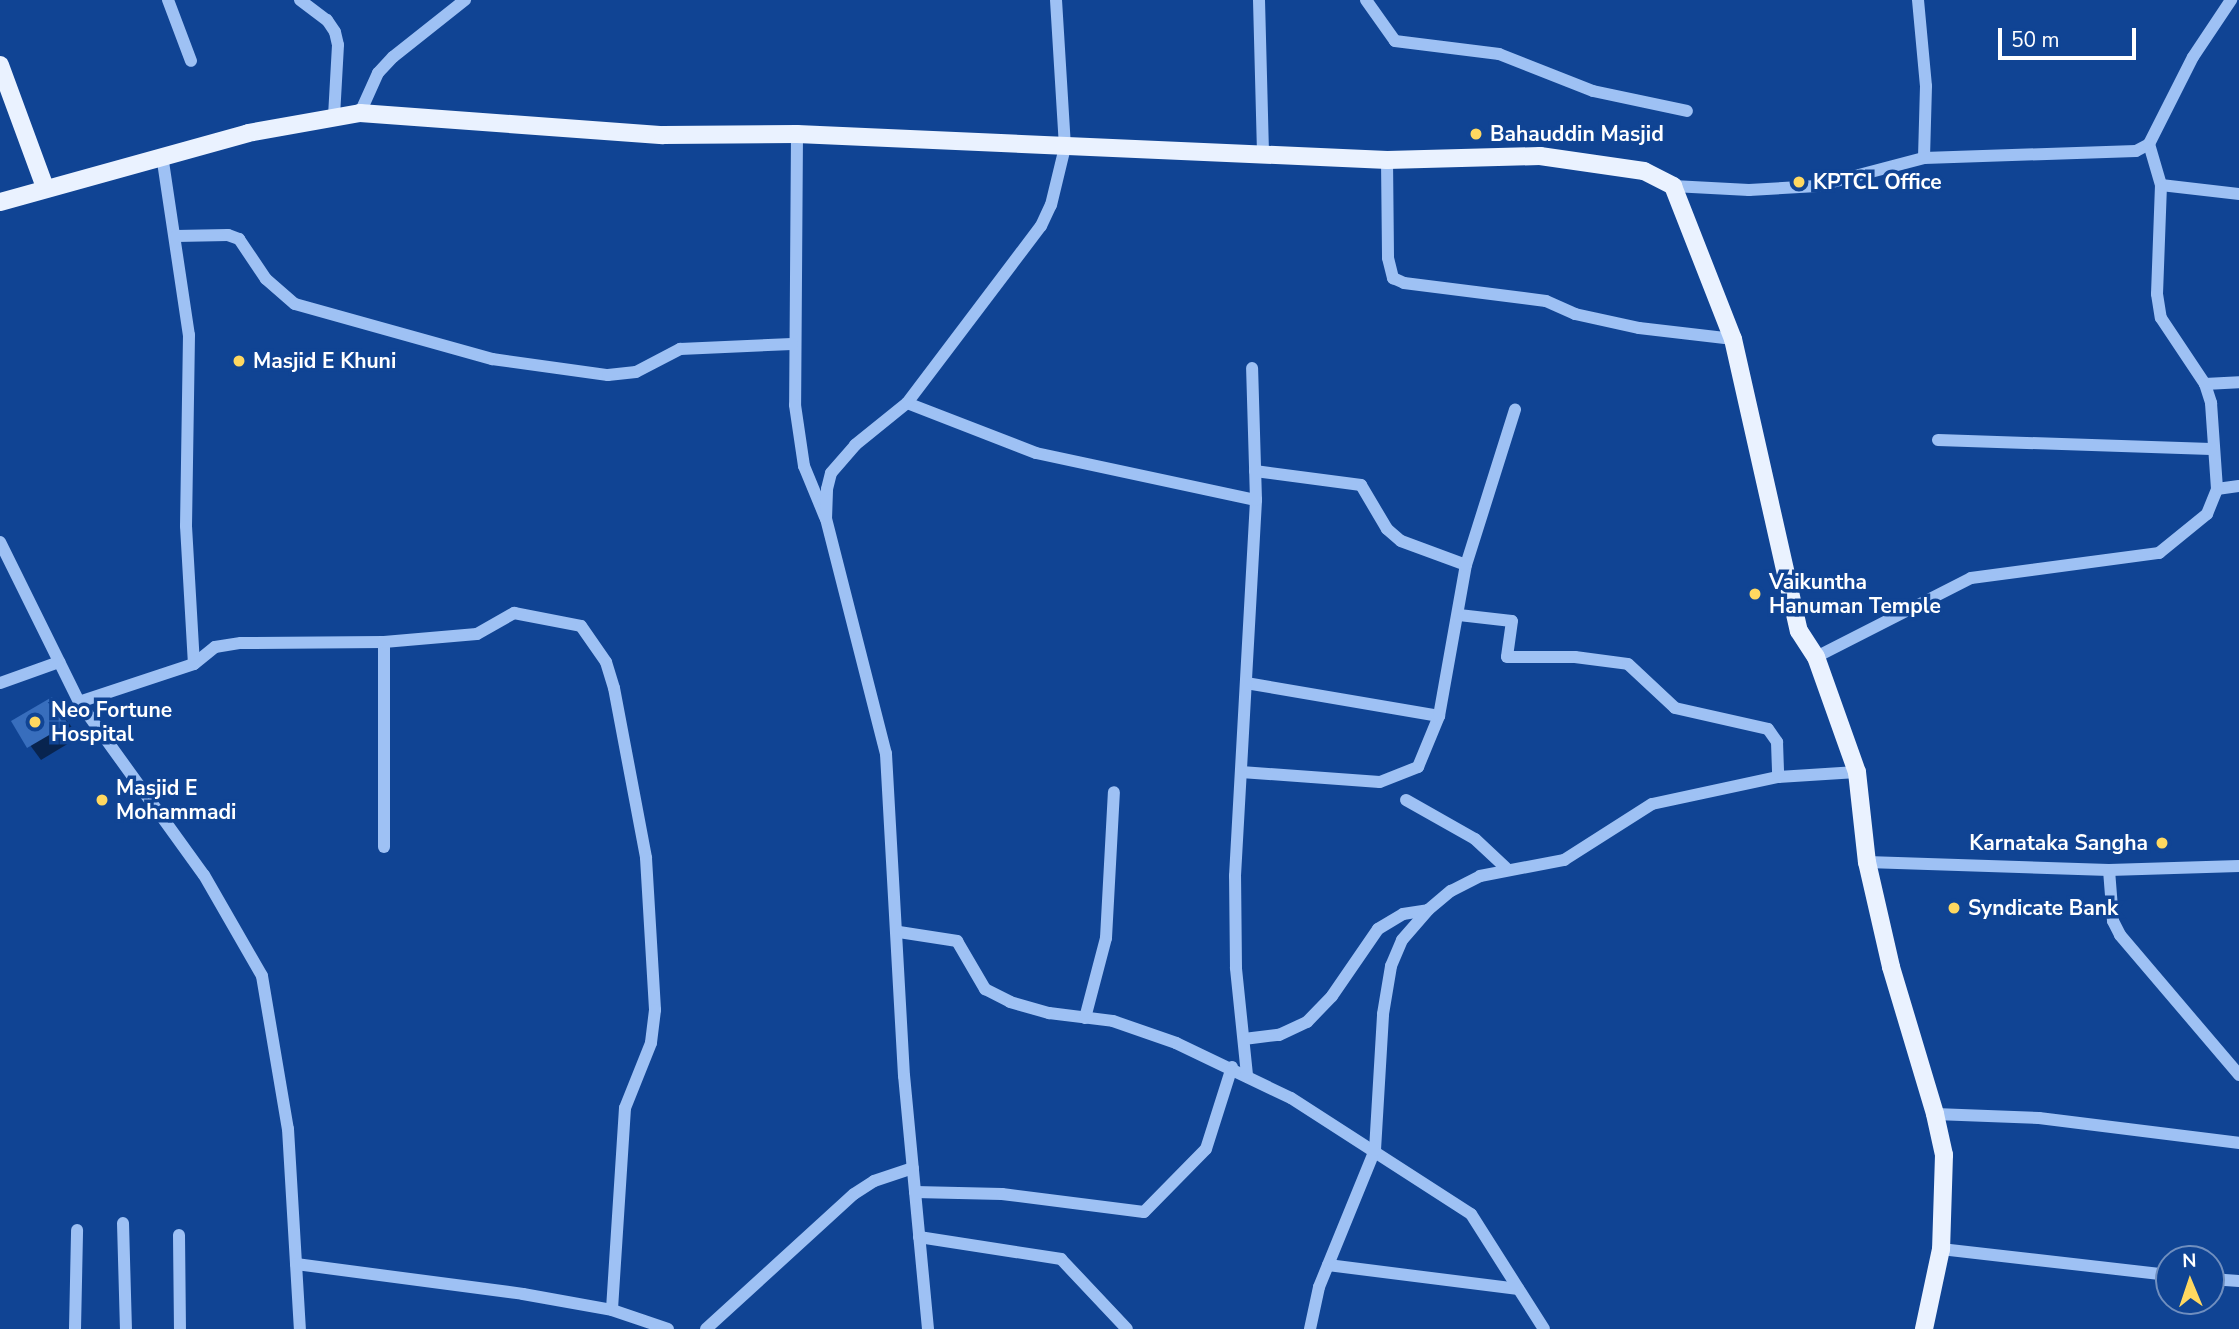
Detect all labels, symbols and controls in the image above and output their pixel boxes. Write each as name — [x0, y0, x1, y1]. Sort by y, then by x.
scale bar — [2001, 14, 2139, 58]
text: 50 m — [2011, 26, 2060, 54]
place label: Bahauddin Masjid — [1490, 121, 1664, 147]
marker: Bahauddin Masjid — [1468, 126, 1484, 142]
place label: KPTCL Office — [1813, 169, 1942, 195]
marker: KPTCL Office — [1791, 174, 1807, 190]
place label: Masjid E Khuni — [253, 348, 396, 374]
marker: Masjid E Khuni — [231, 353, 247, 369]
place label: Vaikuntha Hanuman Temple — [1769, 569, 1941, 619]
marker: Vaikuntha Hanuman Temple — [1747, 586, 1763, 602]
place label: Neo Fortune Hospital — [51, 697, 172, 747]
marker: Neo Fortune Hospital — [25, 712, 45, 732]
place label: Masjid E Mohammadi — [116, 775, 236, 825]
marker: Masjid E Mohammadi — [94, 792, 110, 808]
place label: Karnataka Sangha — [1969, 830, 2148, 856]
marker: Karnataka Sangha — [2154, 835, 2170, 851]
place label: Syndicate Bank — [1968, 895, 2118, 921]
marker: Syndicate Bank — [1946, 900, 1962, 916]
north arrow — [2155, 1245, 2225, 1315]
text: N — [2182, 1248, 2197, 1274]

